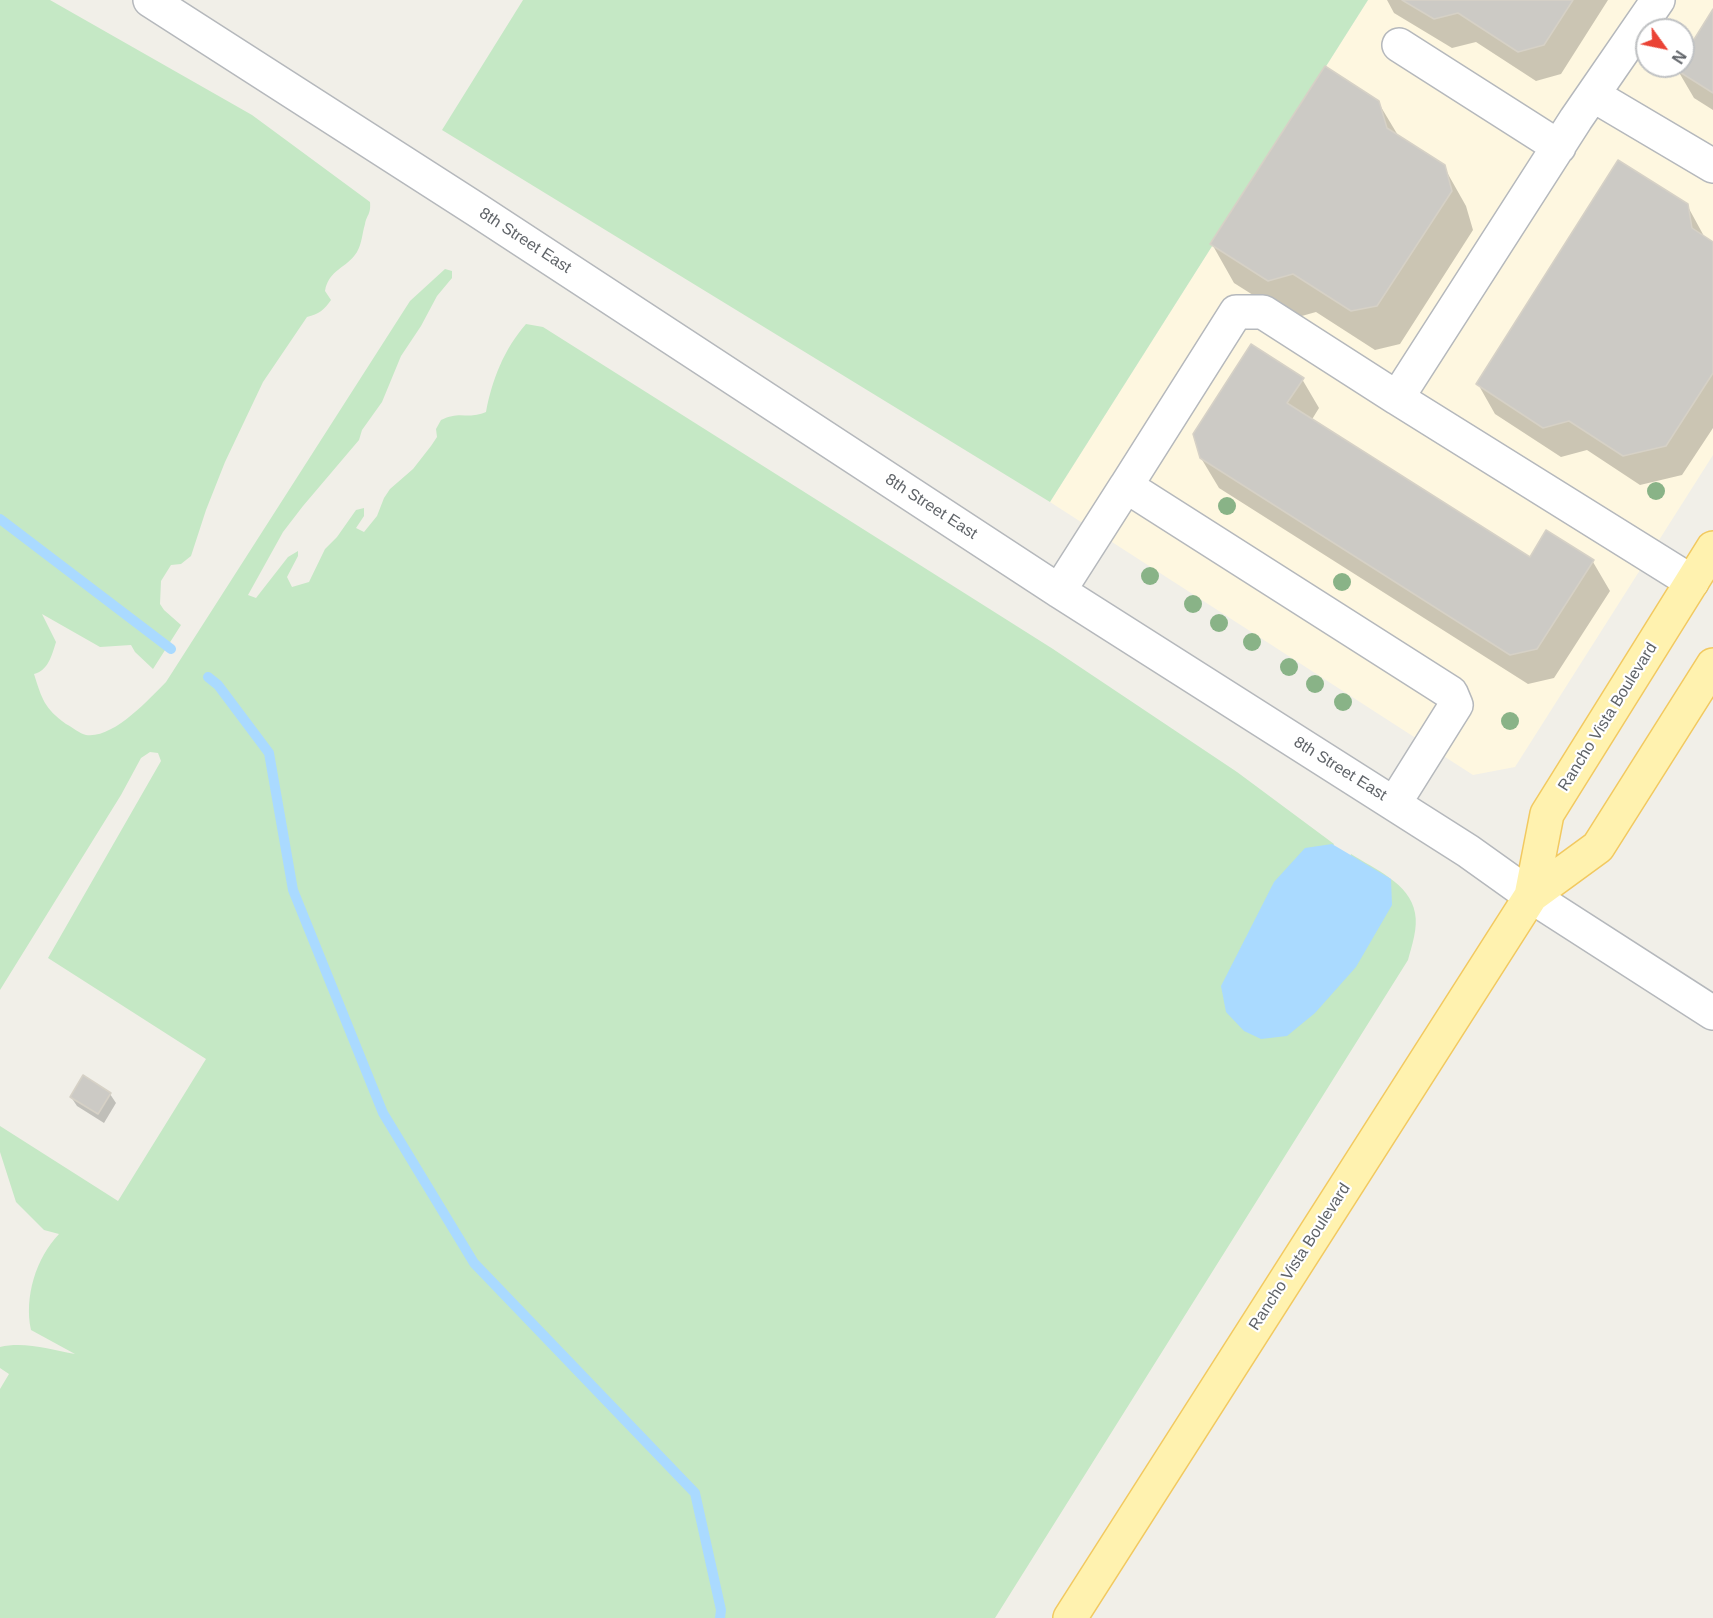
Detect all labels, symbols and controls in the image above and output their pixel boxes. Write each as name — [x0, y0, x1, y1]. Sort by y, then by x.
north arrow — [1635, 18, 1695, 78]
text: N — [1669, 48, 1689, 66]
street label: 8th Street East — [475, 204, 575, 278]
street label: 8th Street East — [881, 470, 981, 544]
street label: Rancho Vista Boulevard — [1554, 639, 1662, 795]
street label: 8th Street East — [1290, 733, 1390, 805]
street label: Rancho Vista Boulevard — [1245, 1180, 1355, 1334]

